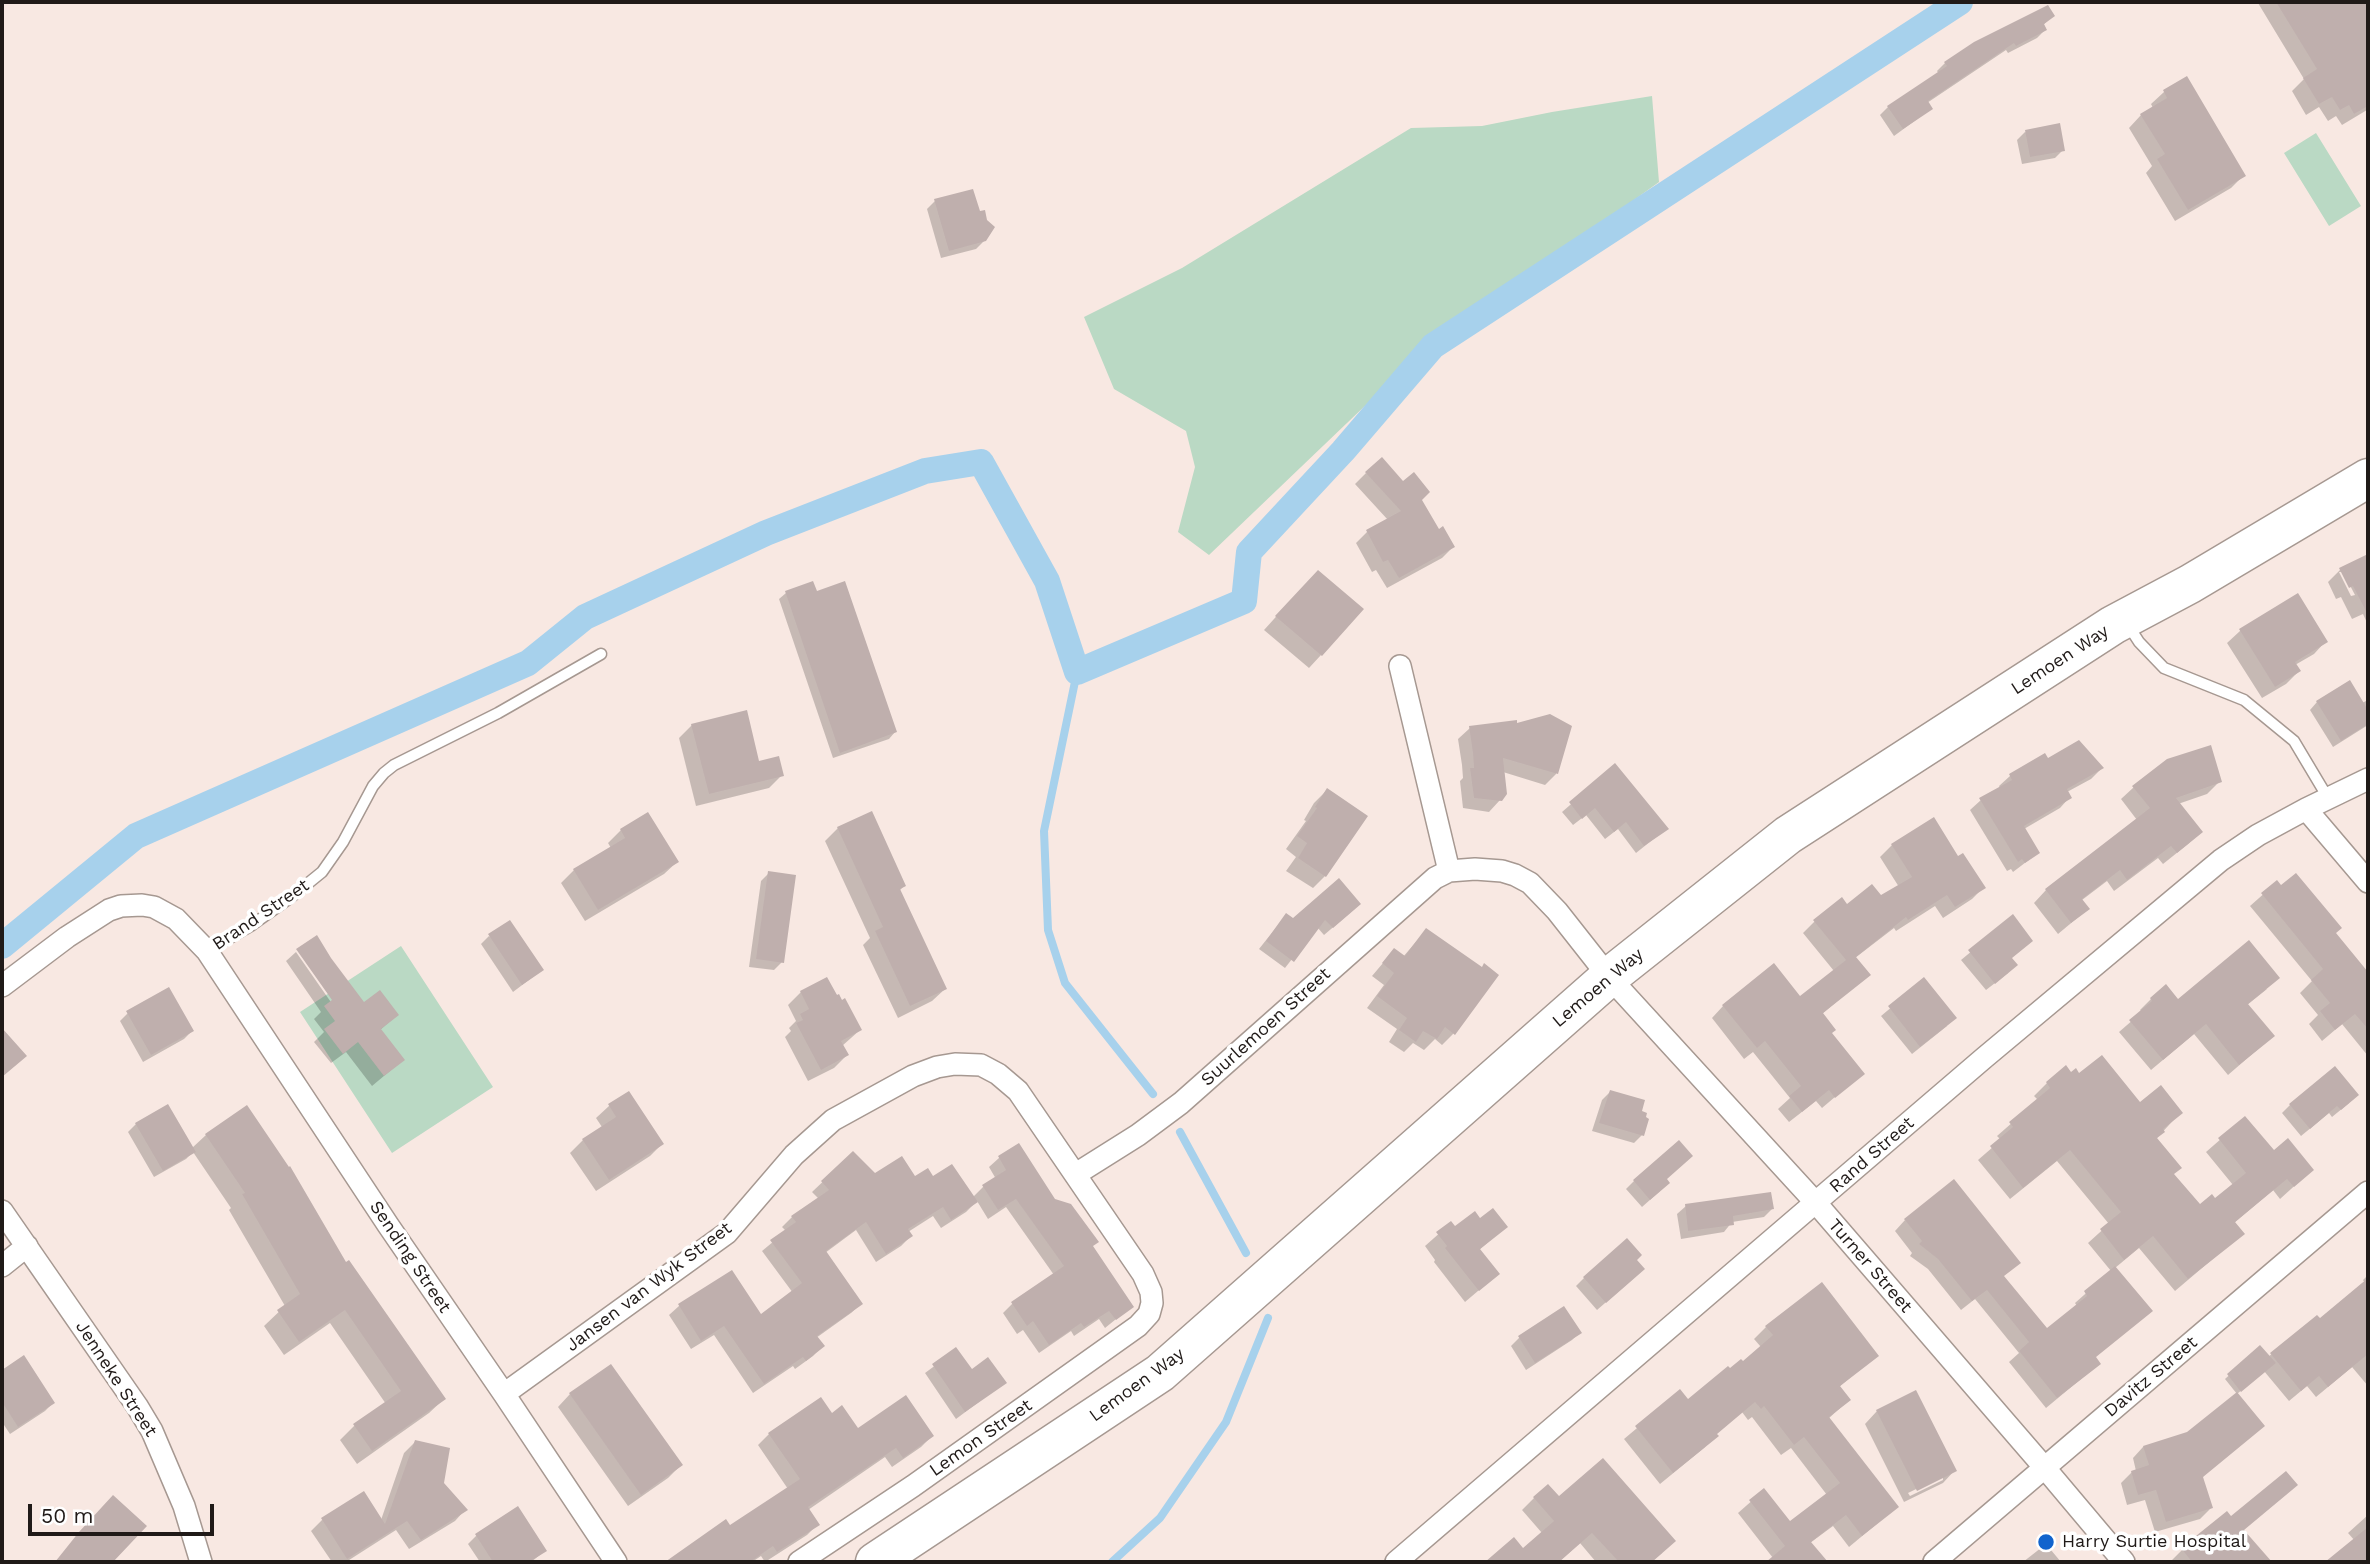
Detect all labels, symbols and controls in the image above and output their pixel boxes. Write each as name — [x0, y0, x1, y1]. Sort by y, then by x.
street label: Lemoen Way — [2007, 620, 2113, 700]
street label: Brand Street — [209, 875, 313, 955]
street label: Lemoen Way — [1548, 944, 1648, 1032]
street label: Suurlemoen Street — [1197, 963, 1335, 1091]
street label: Rand Street — [1825, 1112, 1919, 1198]
street label: Sending Street — [365, 1197, 455, 1317]
street label: Turner Street — [1823, 1215, 1917, 1317]
street label: Jansen van Wyk Street — [562, 1218, 736, 1356]
street label: Jenneke Street — [71, 1317, 161, 1441]
street label: Davitz Street — [2100, 1332, 2202, 1422]
street label: Lemoen Way — [1085, 1343, 1189, 1427]
street label: Lemon Street — [926, 1395, 1036, 1481]
scale bar — [32, 1490, 217, 1534]
text: 50 m — [41, 1503, 93, 1528]
place label: Harry Surtie Hospital — [2062, 1531, 2246, 1553]
marker: Harry Surtie Hospital — [2036, 1532, 2056, 1552]

